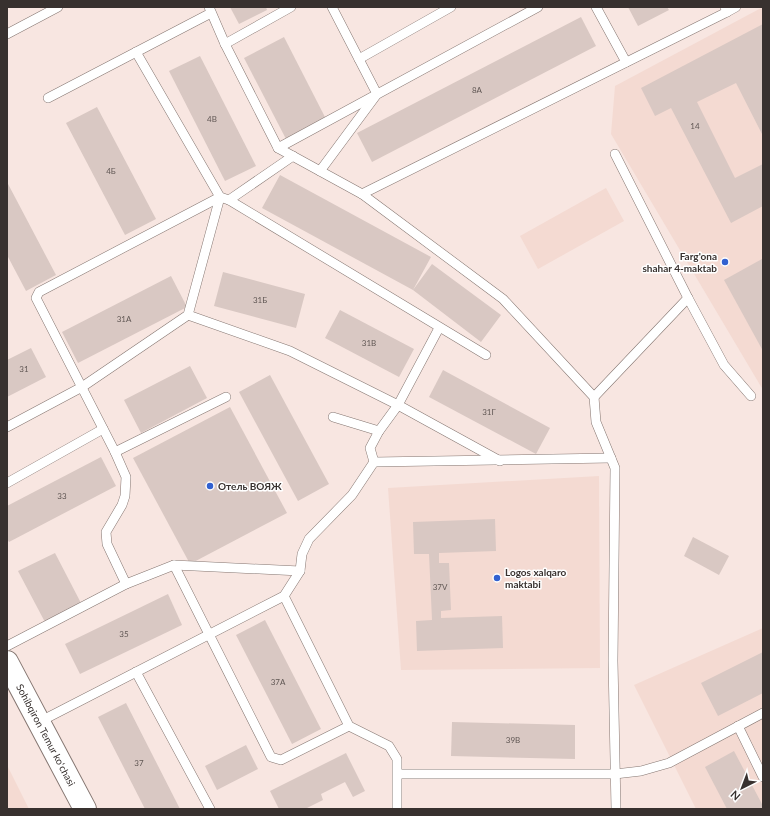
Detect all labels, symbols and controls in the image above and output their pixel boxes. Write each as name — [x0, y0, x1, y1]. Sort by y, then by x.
house number: 8А — [472, 85, 483, 95]
house number: 4В — [207, 114, 217, 124]
house number: 14 — [690, 121, 700, 131]
house number: 4Б — [106, 166, 116, 176]
place label: Farg'ona shahar 4-maktab — [642, 250, 717, 274]
marker: Farg'ona shahar 4-maktab — [720, 257, 730, 267]
house number: 31Б — [253, 295, 267, 305]
house number: 31А — [117, 314, 132, 324]
house number: 31В — [362, 338, 376, 348]
house number: 31 — [19, 364, 29, 374]
house number: 31Г — [482, 407, 496, 417]
place label: Отель ВОЯЖ — [218, 480, 282, 492]
marker: Отель ВОЯЖ — [205, 481, 215, 491]
house number: 33 — [57, 491, 67, 501]
place label: Logos xalqaro maktabi — [505, 566, 567, 590]
marker: Logos xalqaro maktabi — [492, 573, 502, 583]
house number: 37V — [433, 582, 448, 592]
house number: 35 — [119, 629, 129, 639]
house number: 37А — [271, 677, 286, 687]
street label: Sohibqiron Temur koʻchasi — [14, 682, 78, 788]
house number: 39В — [506, 735, 520, 745]
house number: 37 — [134, 758, 144, 768]
north arrow — [722, 768, 762, 808]
text: N — [727, 788, 742, 803]

